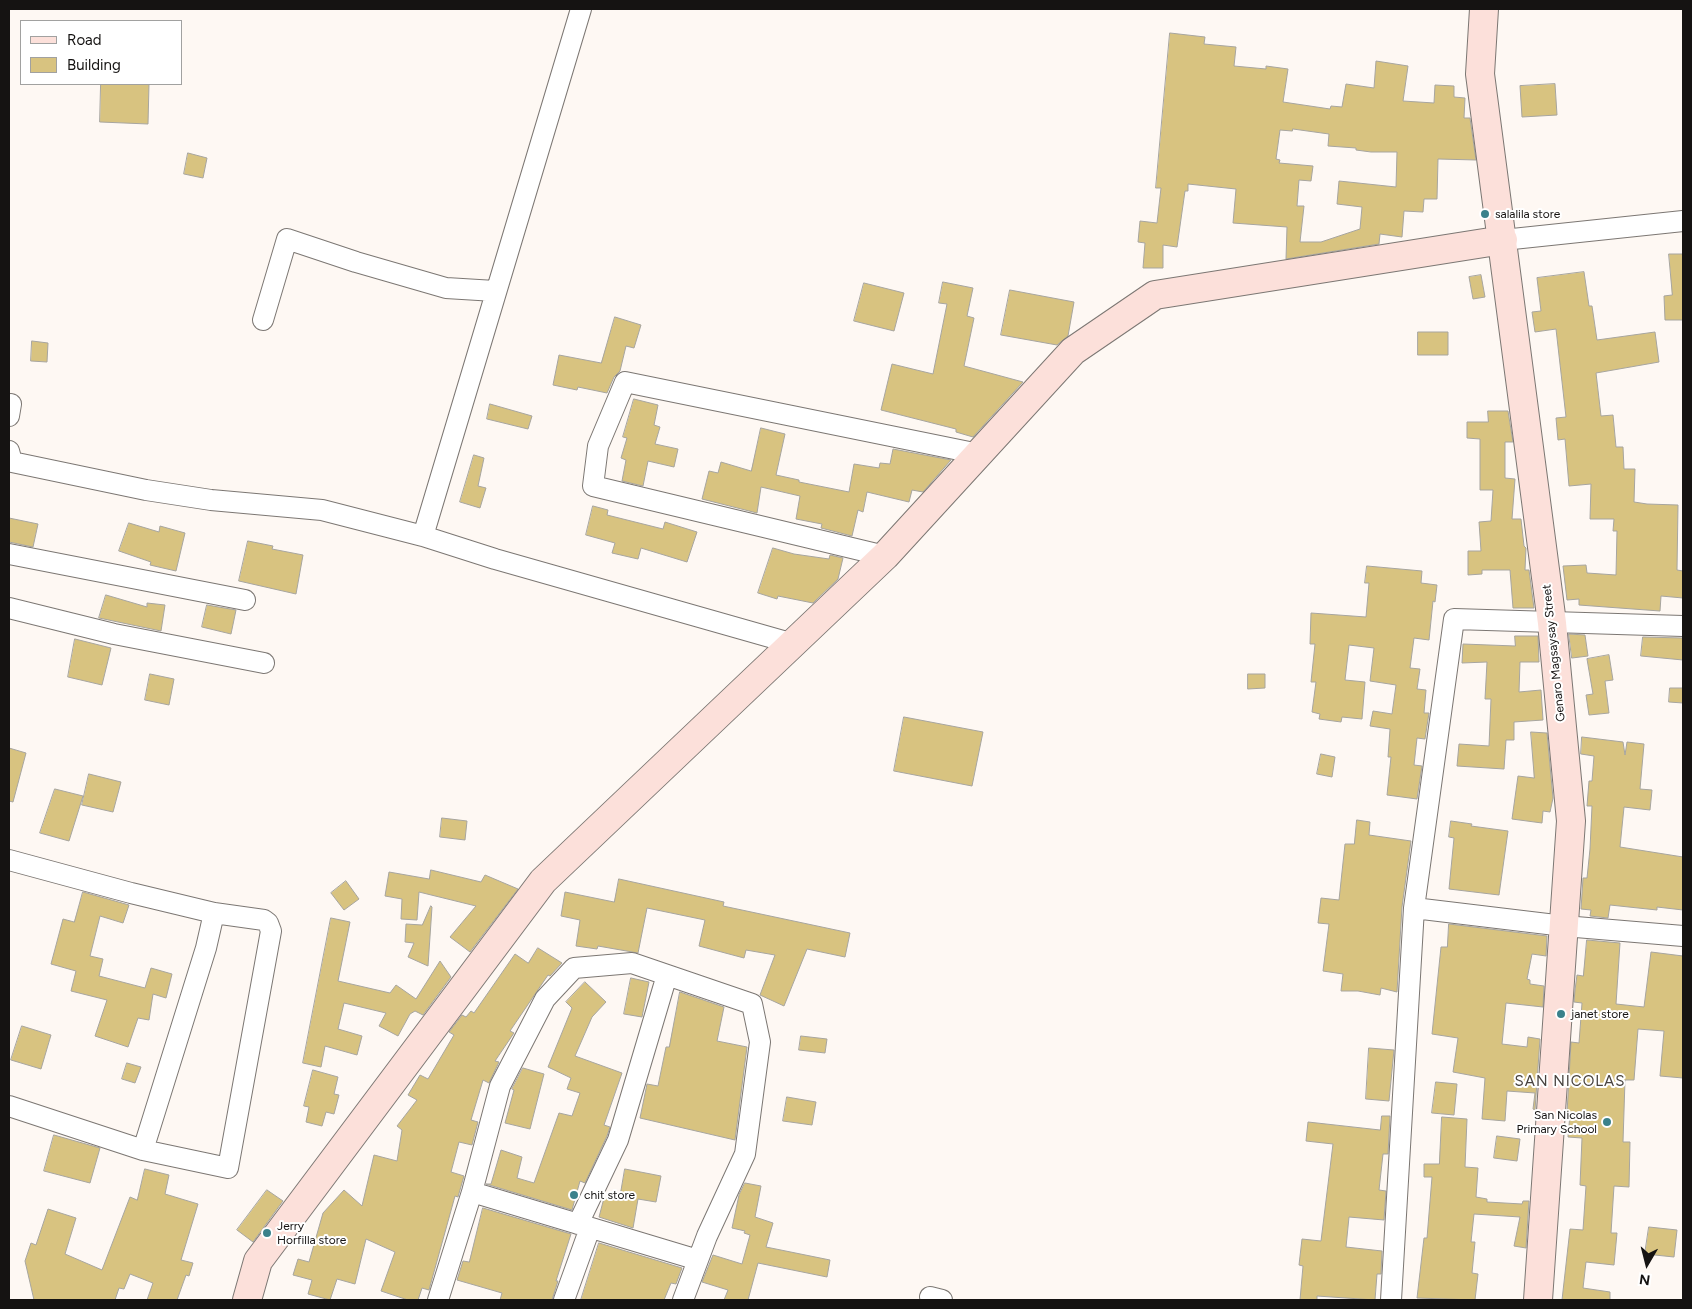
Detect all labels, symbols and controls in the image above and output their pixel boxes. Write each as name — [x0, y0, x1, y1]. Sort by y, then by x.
legend — [20, 20, 182, 85]
text: Road — [67, 31, 102, 49]
text: Building — [67, 56, 121, 74]
place label: salalila store — [1495, 207, 1560, 221]
marker: salalila store — [1479, 208, 1491, 220]
street label: Genaro Magsaysay Street — [1540, 584, 1568, 722]
place label: janet store — [1571, 1007, 1629, 1021]
marker: janet store — [1555, 1008, 1567, 1020]
district label: SAN NICOLAS — [1513, 1073, 1627, 1091]
place label: San Nicolas Primary School — [1516, 1108, 1597, 1136]
marker: San Nicolas Primary School — [1601, 1116, 1613, 1128]
place label: chit store — [584, 1188, 635, 1202]
marker: chit store — [568, 1189, 580, 1201]
place label: Jerry Horfilla store — [277, 1219, 346, 1247]
marker: Jerry Horfilla store — [261, 1227, 273, 1239]
north arrow — [1622, 1239, 1672, 1289]
text: N — [1638, 1270, 1651, 1289]

